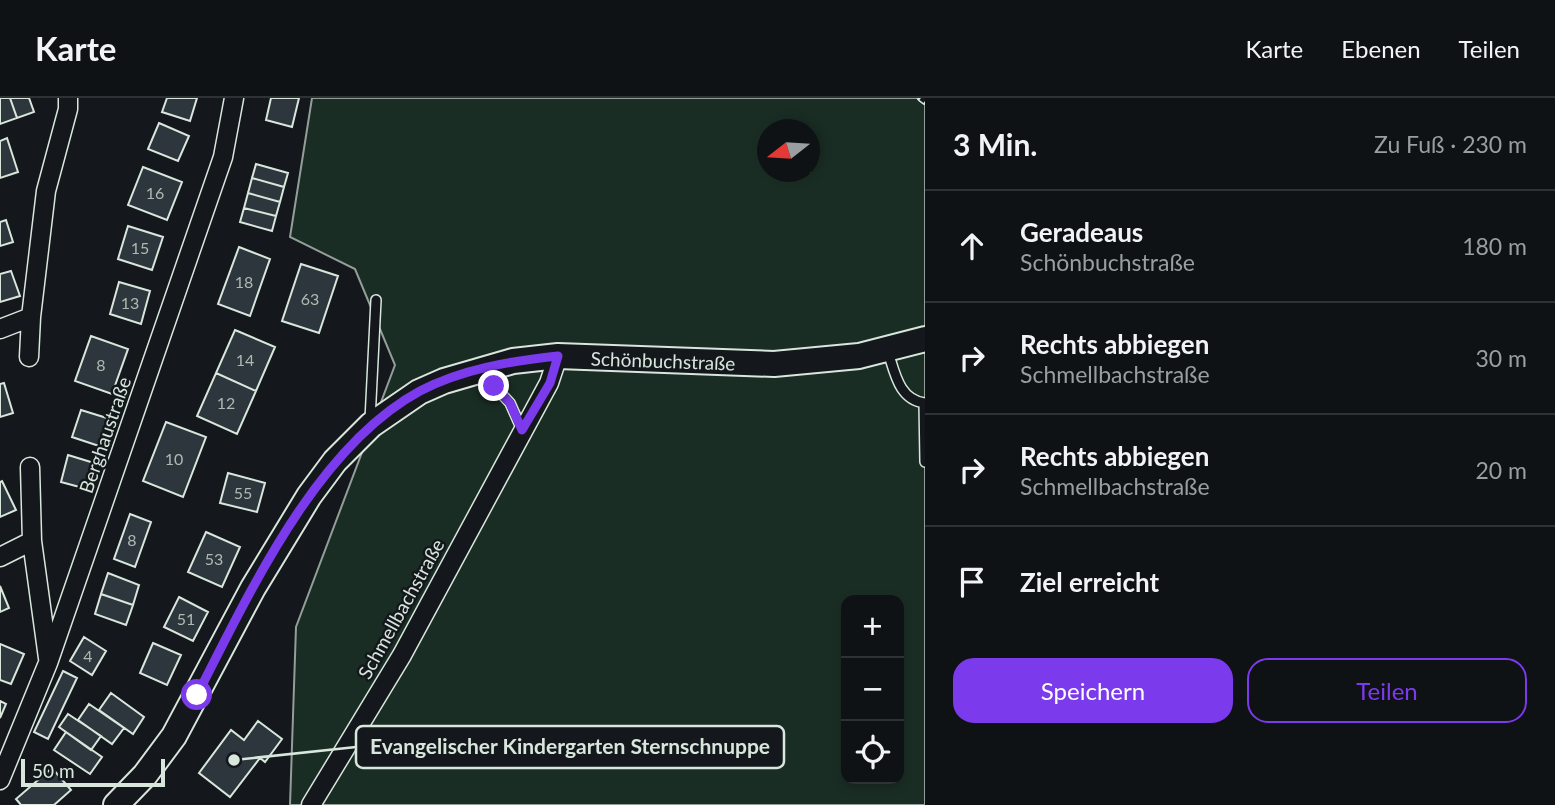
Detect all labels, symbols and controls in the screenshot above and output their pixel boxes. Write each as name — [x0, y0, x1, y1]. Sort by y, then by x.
text: Karte — [35, 28, 116, 68]
text: Karte — [1246, 34, 1303, 63]
text: Ebenen — [1341, 34, 1421, 63]
text: Teilen — [1459, 34, 1520, 63]
north arrow — [757, 119, 820, 182]
text: 3 Min. — [953, 126, 1038, 162]
text: Zu Fuß · 230 m — [1374, 130, 1527, 158]
house number: 16 — [146, 183, 164, 202]
text: Geradeaus — [1020, 216, 1143, 248]
icon: ahead — [953, 227, 991, 265]
text: 180 m — [1462, 232, 1527, 260]
house number: 15 — [131, 238, 149, 257]
text: Schönbuchstraße — [1020, 248, 1195, 276]
house number: 18 — [235, 272, 253, 291]
house number: 63 — [301, 289, 319, 308]
house number: 13 — [121, 293, 139, 312]
text: Rechts abbiegen — [1020, 328, 1209, 360]
icon: right — [953, 339, 991, 377]
text: 30 m — [1476, 344, 1527, 372]
street label: Schönbuchstraße — [590, 346, 736, 375]
house number: 14 — [236, 350, 254, 369]
house number: 8 — [96, 355, 106, 374]
text: Schmellbachstraße — [1020, 360, 1210, 388]
route end — [478, 370, 509, 401]
street label: Berghaustraße — [74, 374, 135, 496]
house number: 12 — [217, 393, 235, 412]
text: Rechts abbiegen — [1020, 440, 1209, 472]
house number: 10 — [165, 449, 183, 468]
icon: right — [953, 451, 991, 489]
text: 20 m — [1476, 456, 1527, 484]
text: Schmellbachstraße — [1020, 472, 1210, 500]
house number: 55 — [234, 483, 252, 502]
house number: 8 — [127, 530, 137, 549]
street label: Schmellbachstraße — [353, 535, 449, 683]
house number: 53 — [205, 549, 223, 568]
icon: arrive — [953, 563, 991, 601]
text: Ziel erreicht — [1020, 566, 1159, 598]
map controls — [841, 595, 904, 784]
button: + — [841, 595, 904, 658]
house number: 51 — [177, 609, 195, 628]
house number: 4 — [83, 646, 93, 665]
button: − — [841, 658, 904, 721]
button: Speichern — [953, 658, 1233, 723]
button: Teilen — [1247, 658, 1527, 723]
route start — [181, 679, 212, 710]
button: locate — [841, 721, 904, 784]
callout: Evangelischer Kindergarten Sternschnuppe — [356, 726, 784, 768]
text: Evangelischer Kindergarten Sternschnuppe — [370, 733, 770, 758]
scale bar — [21, 756, 164, 788]
text: 50 m — [32, 759, 75, 782]

